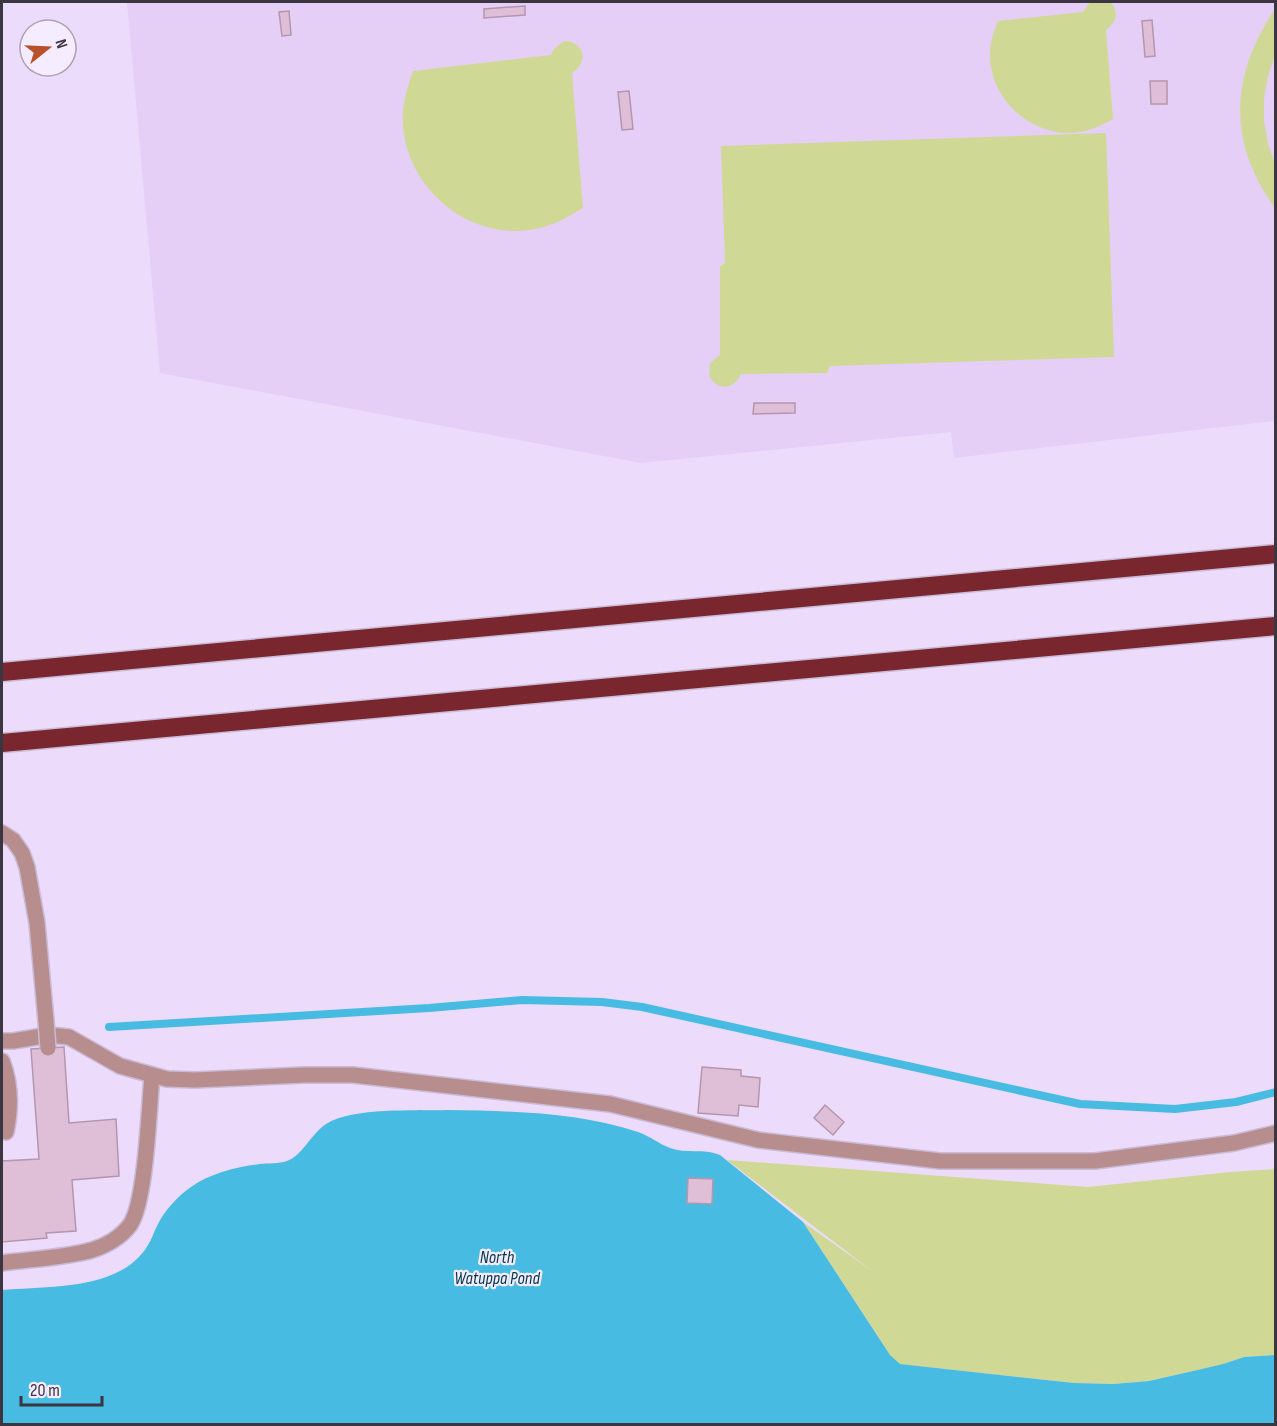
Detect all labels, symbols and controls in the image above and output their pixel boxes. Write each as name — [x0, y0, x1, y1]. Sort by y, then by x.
north arrow — [18, 18, 78, 78]
text: N — [50, 37, 71, 51]
water label: North Watuppa Pond — [454, 1247, 540, 1289]
scale bar — [21, 1369, 102, 1407]
text: 20 m — [30, 1380, 60, 1401]

